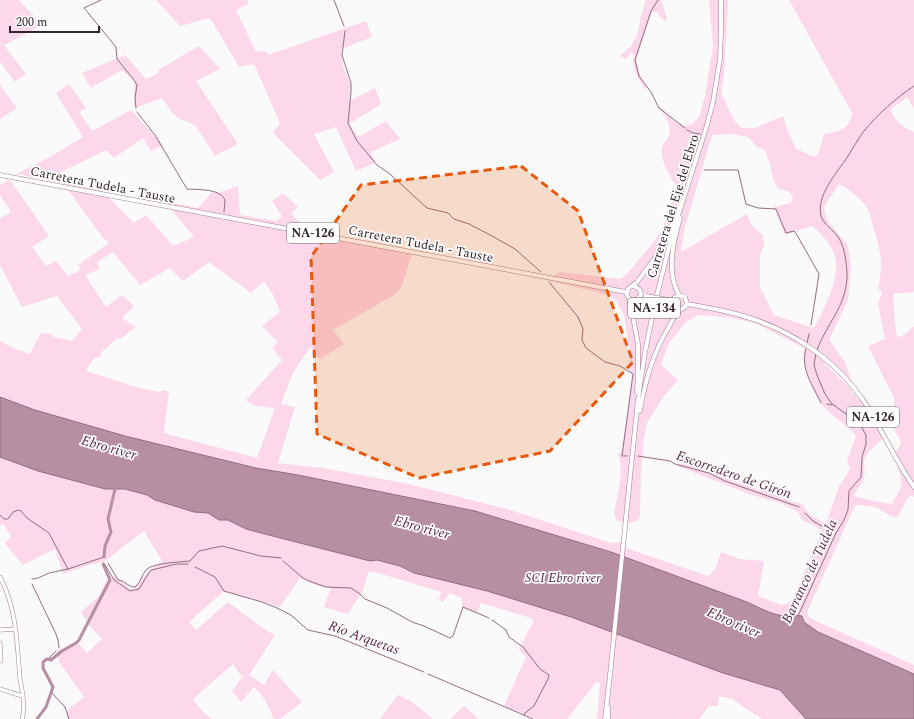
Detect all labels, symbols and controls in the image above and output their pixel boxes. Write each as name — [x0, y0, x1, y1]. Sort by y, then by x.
scale bar — [10, 8, 99, 34]
text: 200 m — [16, 13, 47, 32]
street label: Carretera del Eje del Ebro — [642, 132, 704, 281]
street label: Carretera Tudela - Tauste — [28, 161, 177, 209]
street label: Carretera Tudela - Tauste — [346, 220, 495, 268]
road number: NA-126 — [287, 223, 339, 243]
road number: NA-134 — [628, 298, 680, 318]
road number: NA-126 — [847, 407, 899, 427]
water label: Ebro river — [79, 430, 139, 465]
water label: Escorredero de Girón — [673, 445, 795, 504]
water label: Ebro river — [392, 510, 452, 545]
water label: Barranco de Tudela — [776, 516, 843, 627]
park label: SCI Ebro river — [525, 568, 601, 588]
water label: Ebro river — [704, 601, 764, 644]
water label: Río Arquetas — [325, 615, 402, 660]

